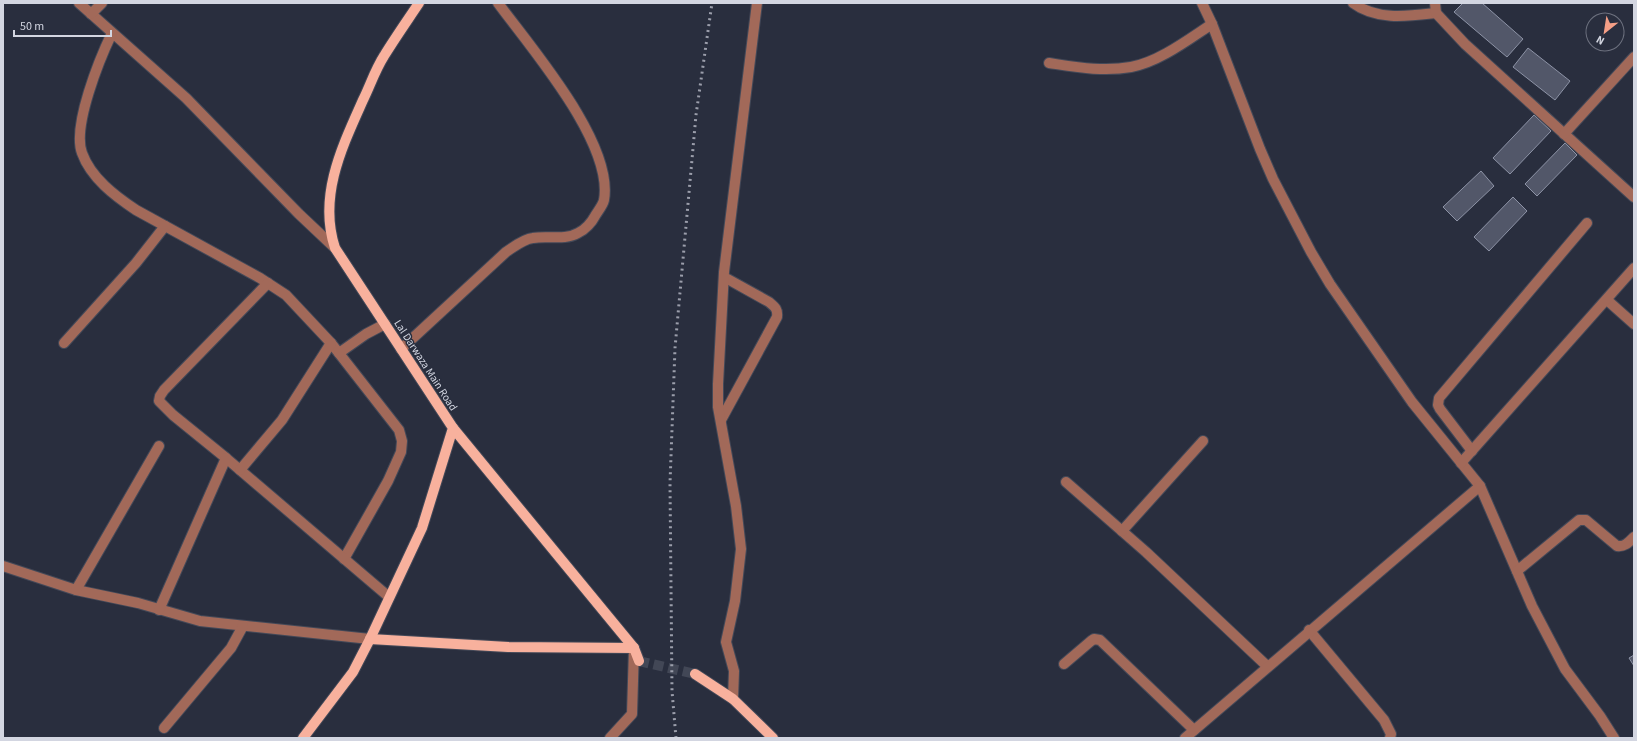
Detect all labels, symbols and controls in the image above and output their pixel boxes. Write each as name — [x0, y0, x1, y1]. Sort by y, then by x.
scale bar — [14, 12, 111, 38]
north arrow — [1585, 12, 1625, 52]
text: 50 m — [20, 18, 44, 35]
text: N — [1593, 32, 1607, 49]
street label: Lal Darwaza Main Road — [390, 317, 461, 414]

